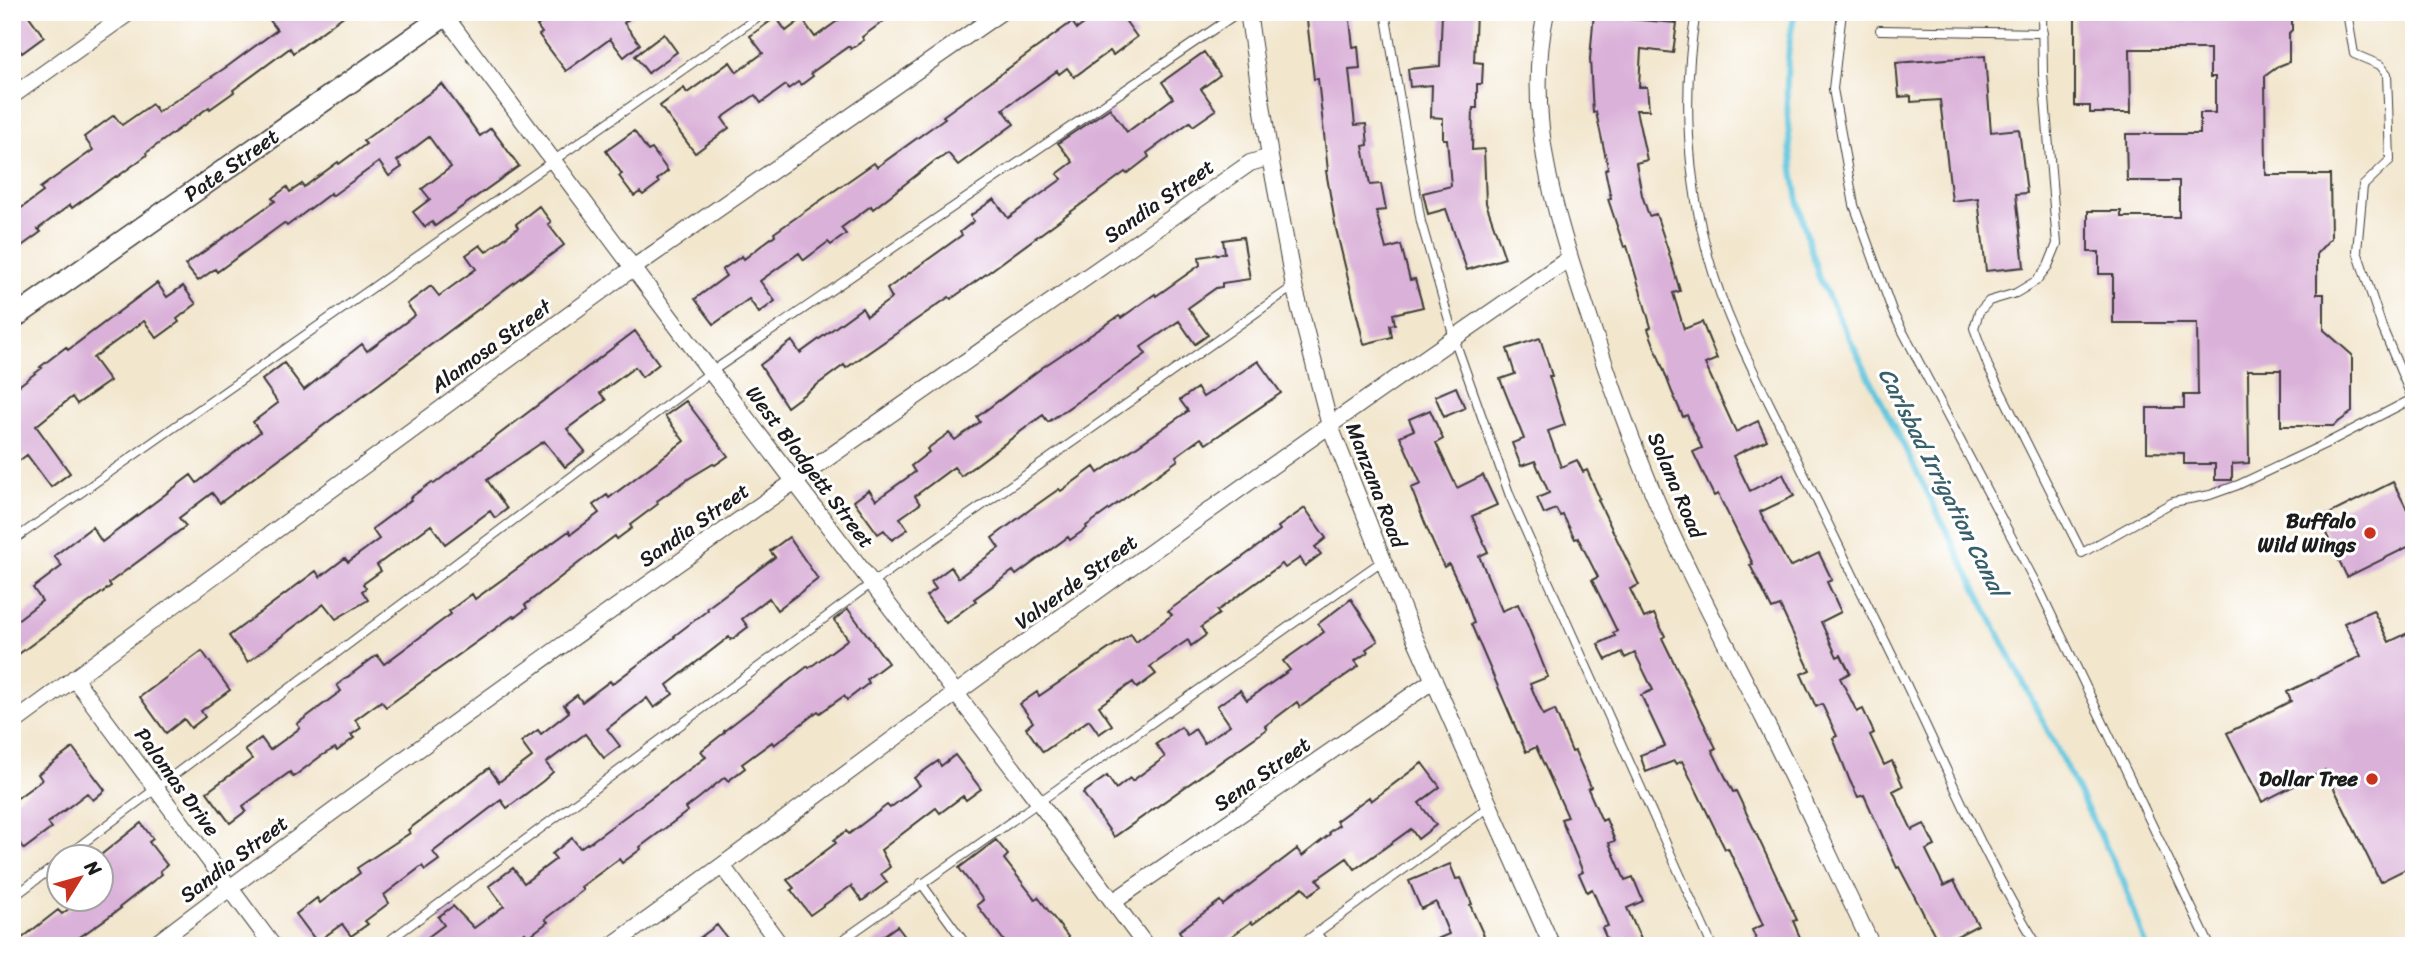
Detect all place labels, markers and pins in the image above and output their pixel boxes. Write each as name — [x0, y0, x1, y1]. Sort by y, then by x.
place label: Buffalo Wild Wings — [2258, 502, 2357, 564]
marker: Buffalo Wild Wings — [2362, 525, 2378, 541]
place label: Dollar Tree — [2259, 760, 2358, 798]
marker: Dollar Tree — [2364, 771, 2380, 787]

